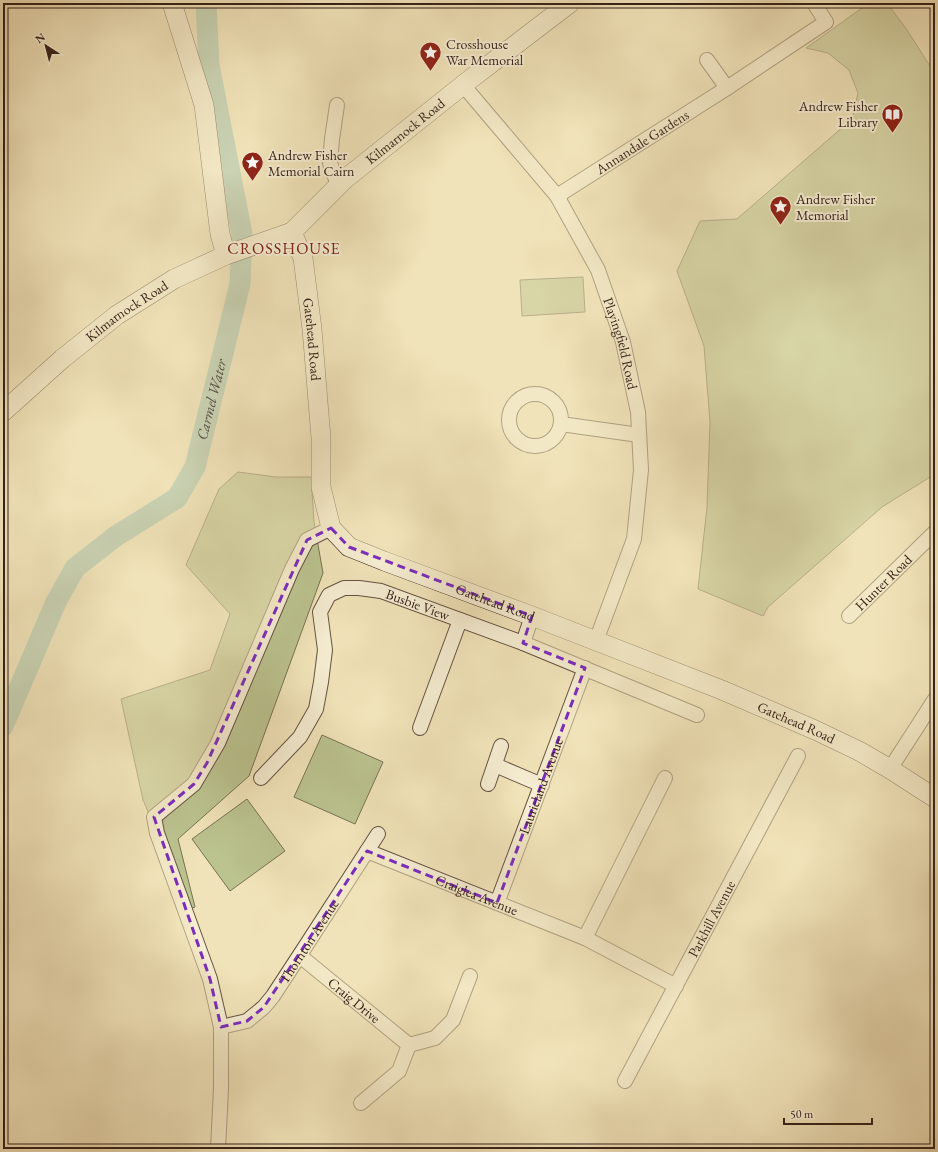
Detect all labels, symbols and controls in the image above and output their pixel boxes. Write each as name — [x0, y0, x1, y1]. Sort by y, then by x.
north arrow — [26, 26, 66, 66]
text: N — [32, 30, 48, 46]
place label: Crosshouse War Memorial — [446, 35, 524, 69]
place icon: Crosshouse War Memorial — [418, 39, 444, 72]
street label: Kilmarnock Road — [362, 94, 449, 168]
place label: Andrew Fisher Library — [798, 97, 879, 131]
library icon: Andrew Fisher Library — [880, 101, 906, 134]
street label: Annandale Gardens — [591, 105, 693, 179]
place label: Andrew Fisher Memorial Cairn — [267, 146, 355, 180]
place icon: Andrew Fisher Memorial Cairn — [240, 150, 266, 183]
place label: Andrew Fisher Memorial — [795, 190, 875, 224]
place icon: Andrew Fisher Memorial — [768, 194, 794, 227]
district label: CROSSHOUSE — [227, 238, 341, 259]
street label: Kilmarnock Road — [82, 276, 172, 346]
street label: Playingfield Road — [599, 295, 642, 392]
street label: Gatehead Road — [299, 297, 325, 382]
water label: Carmel Water — [192, 356, 231, 442]
street label: Hunter Road — [851, 550, 916, 614]
street label: Gatehead Road — [453, 579, 538, 626]
street label: Busbie View — [383, 585, 453, 625]
street label: Gatehead Road — [755, 697, 839, 748]
street label: Laurieland Avenue — [515, 735, 567, 837]
street label: Craiglea Avenue — [433, 870, 521, 919]
street label: Parkhill Avenue — [684, 877, 739, 960]
street label: Thornton Avenue — [274, 895, 343, 987]
street label: Craig Drive — [324, 974, 385, 1027]
scale bar — [784, 1100, 872, 1126]
text: 50 m — [790, 1106, 814, 1122]

